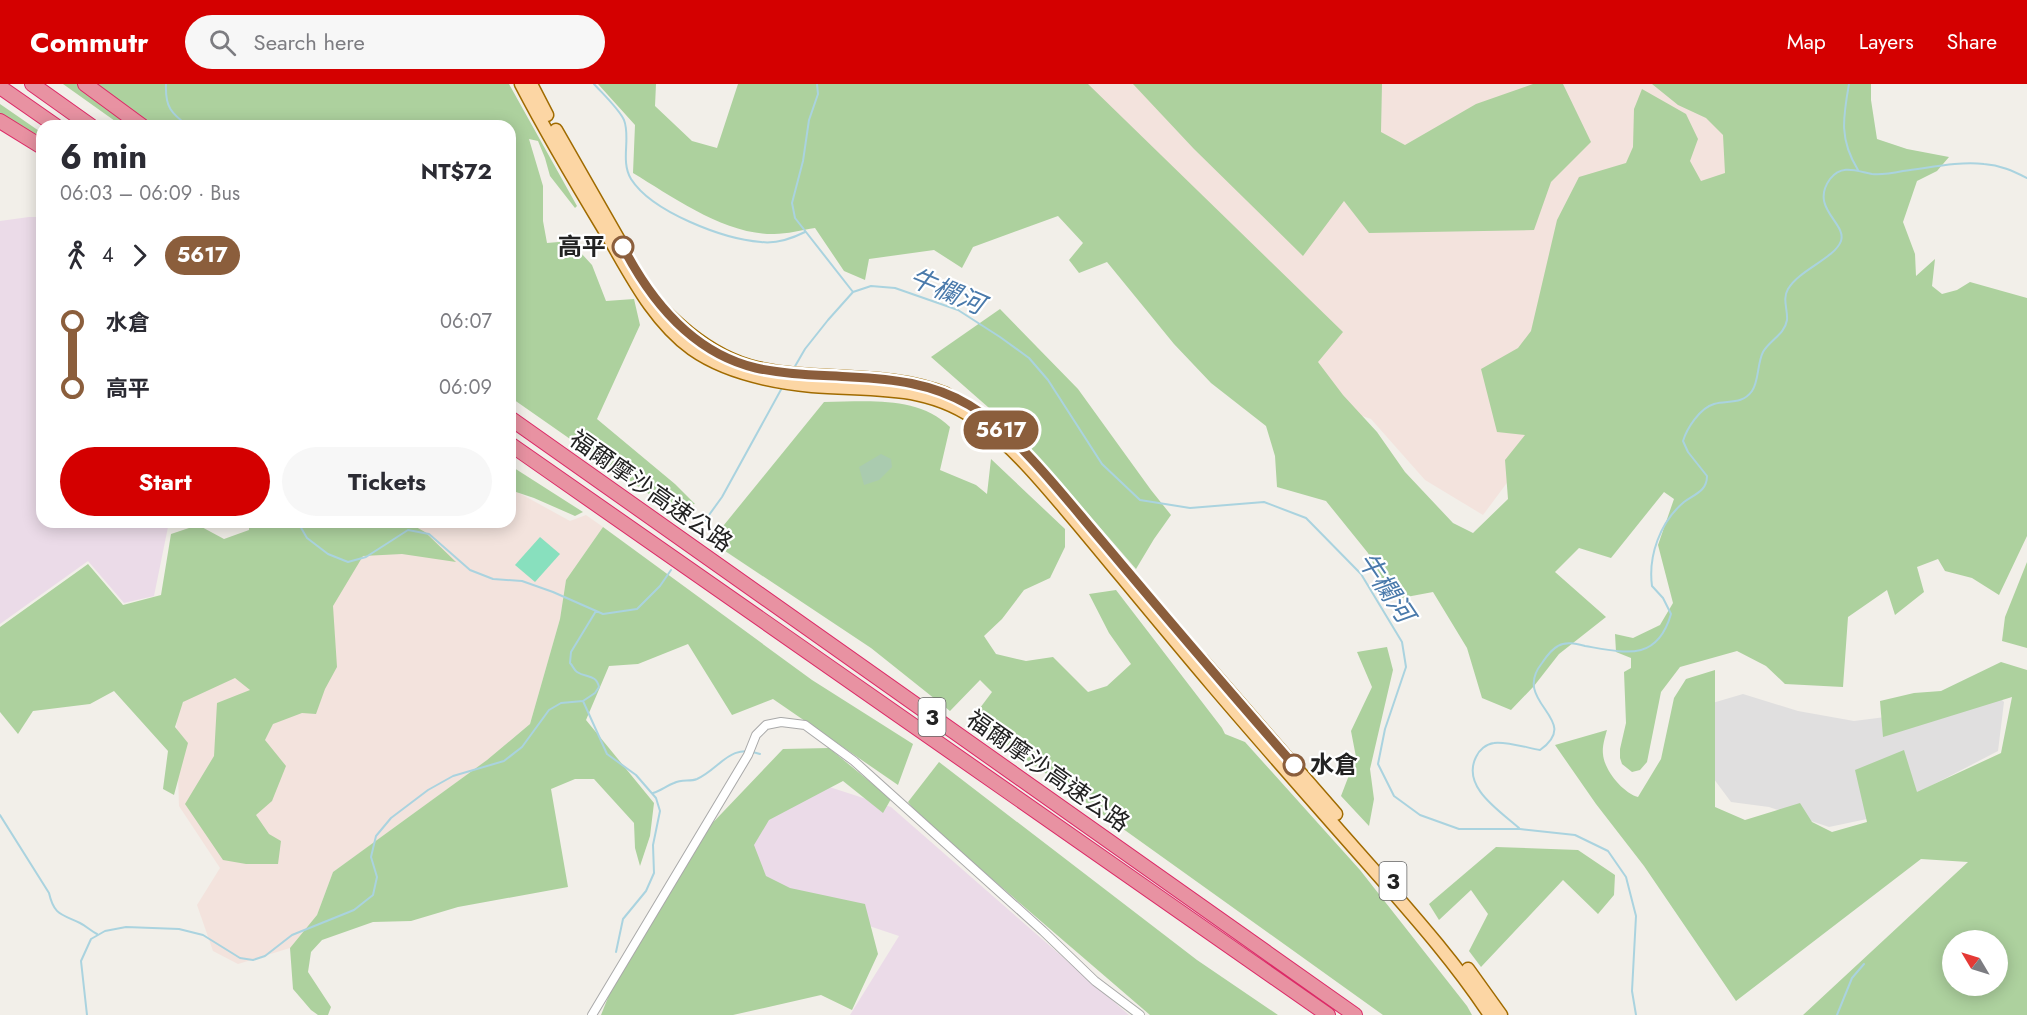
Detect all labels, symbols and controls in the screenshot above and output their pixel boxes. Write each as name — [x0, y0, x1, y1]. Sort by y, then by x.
search box — [185, 15, 605, 69]
text: Commutr — [30, 22, 149, 63]
icon: search — [206, 26, 239, 59]
text: Search here — [254, 26, 365, 58]
text: Map — [1787, 27, 1826, 57]
text: Layers — [1859, 27, 1914, 57]
text: Share — [1947, 27, 1997, 57]
text: 6 min — [60, 133, 147, 180]
text: NT$72 — [421, 155, 492, 187]
text: 06:03 – 06:09 · Bus — [60, 179, 240, 208]
place label: 高平 — [558, 229, 606, 264]
marker: 高平 — [612, 236, 634, 258]
icon: walk — [60, 239, 93, 272]
icon: forward — [123, 239, 156, 272]
text: 5617 — [177, 240, 228, 270]
text: 4 — [102, 241, 114, 270]
water label: 牛欄河 — [904, 258, 995, 326]
text: 水倉 — [106, 306, 150, 338]
text: 06:07 — [440, 307, 492, 336]
text: 高平 — [106, 372, 150, 404]
text: 06:09 — [439, 373, 492, 402]
line badge: 5617 — [959, 410, 1043, 450]
text: 5617 — [976, 415, 1026, 445]
street label: 福爾摩沙高速公路 — [563, 421, 740, 560]
button: Start — [60, 447, 270, 516]
button: Tickets — [282, 447, 492, 516]
water label: 牛欄河 — [1348, 544, 1426, 634]
road number: 3 — [918, 698, 946, 736]
street label: 福爾摩沙高速公路 — [960, 701, 1137, 840]
place label: 水倉 — [1310, 747, 1358, 782]
marker: 水倉 — [1283, 754, 1305, 776]
road number: 3 — [1380, 862, 1406, 900]
north arrow — [1942, 930, 2008, 996]
map controls — [1942, 930, 2008, 996]

